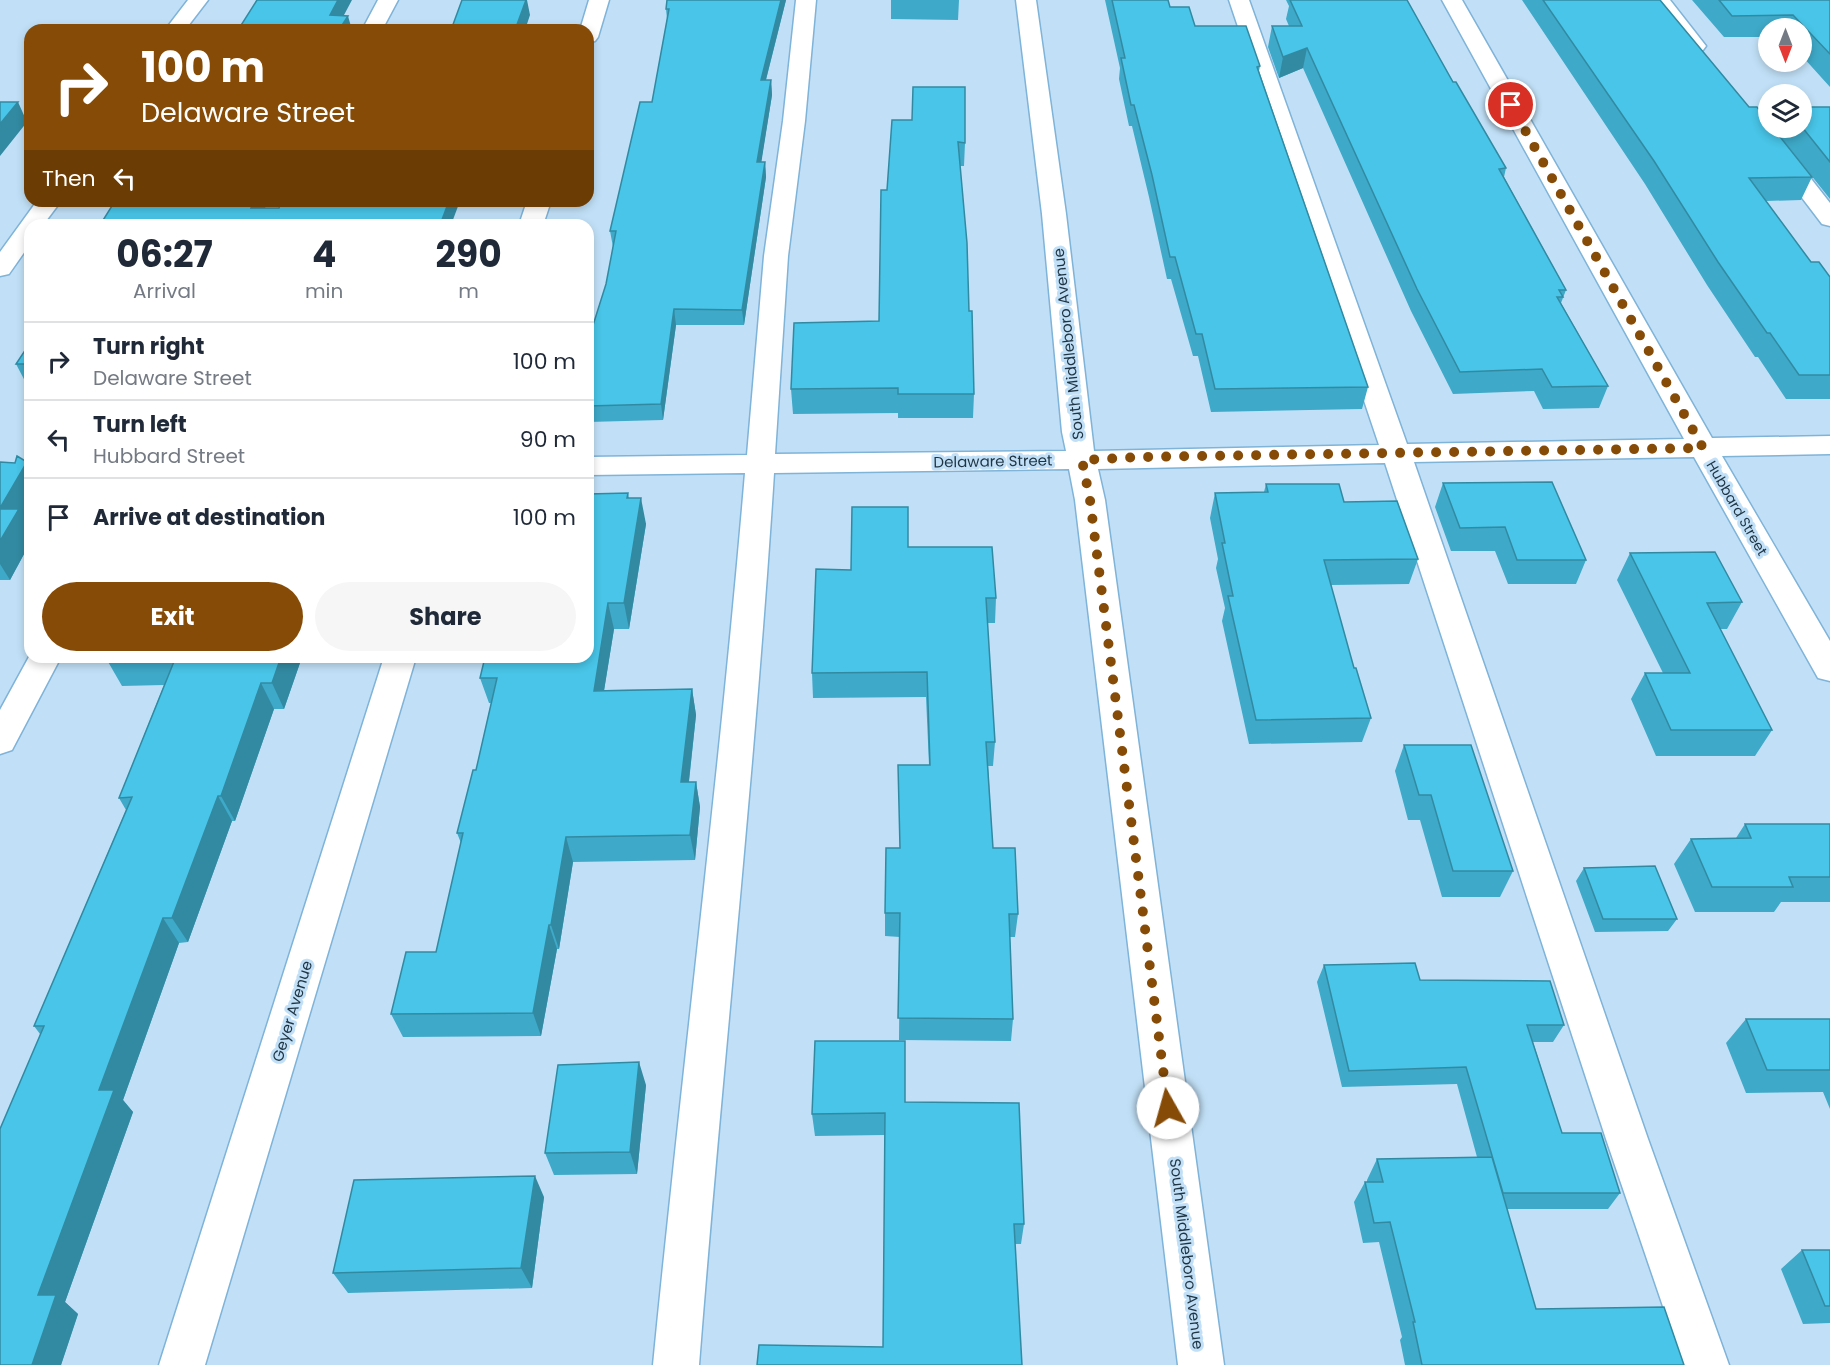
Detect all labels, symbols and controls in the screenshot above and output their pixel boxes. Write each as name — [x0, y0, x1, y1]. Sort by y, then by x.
north arrow — [1758, 18, 1812, 72]
map controls — [1758, 18, 1812, 138]
text: 100 m — [141, 38, 265, 97]
icon: right — [42, 48, 120, 126]
pin — [1485, 79, 1536, 130]
button: layers — [1758, 84, 1812, 138]
icon: arrive — [1494, 88, 1527, 121]
text: Delaware Street — [141, 94, 355, 131]
icon: left — [108, 162, 141, 195]
text: Then — [42, 163, 96, 194]
text: 06:27 — [116, 229, 213, 280]
text: 4 — [312, 229, 336, 280]
text: 290 — [436, 229, 502, 280]
street label: South Middleboro Avenue — [1048, 247, 1088, 441]
text: Arrival — [133, 277, 196, 305]
text: min — [305, 277, 343, 305]
text: m — [458, 277, 479, 305]
text: Turn right — [93, 331, 204, 362]
icon: right — [42, 345, 75, 378]
text: 100 m — [513, 346, 576, 377]
text: Delaware Street — [93, 364, 252, 392]
text: Turn left — [93, 409, 187, 440]
icon: left — [42, 423, 75, 456]
text: 90 m — [520, 424, 576, 455]
text: Hubbard Street — [93, 442, 245, 470]
street label: Delaware Street — [933, 449, 1053, 473]
street label: Hubbard Street — [1702, 457, 1772, 559]
icon: arrive — [42, 501, 75, 534]
text: Arrive at destination — [93, 502, 325, 533]
text: 100 m — [513, 502, 576, 533]
button: Exit — [42, 582, 303, 651]
button: Share — [315, 582, 576, 651]
street label: Geyer Avenue — [267, 958, 317, 1064]
position arrow — [1136, 1076, 1200, 1140]
street label: South Middleboro Avenue — [1165, 1157, 1209, 1351]

